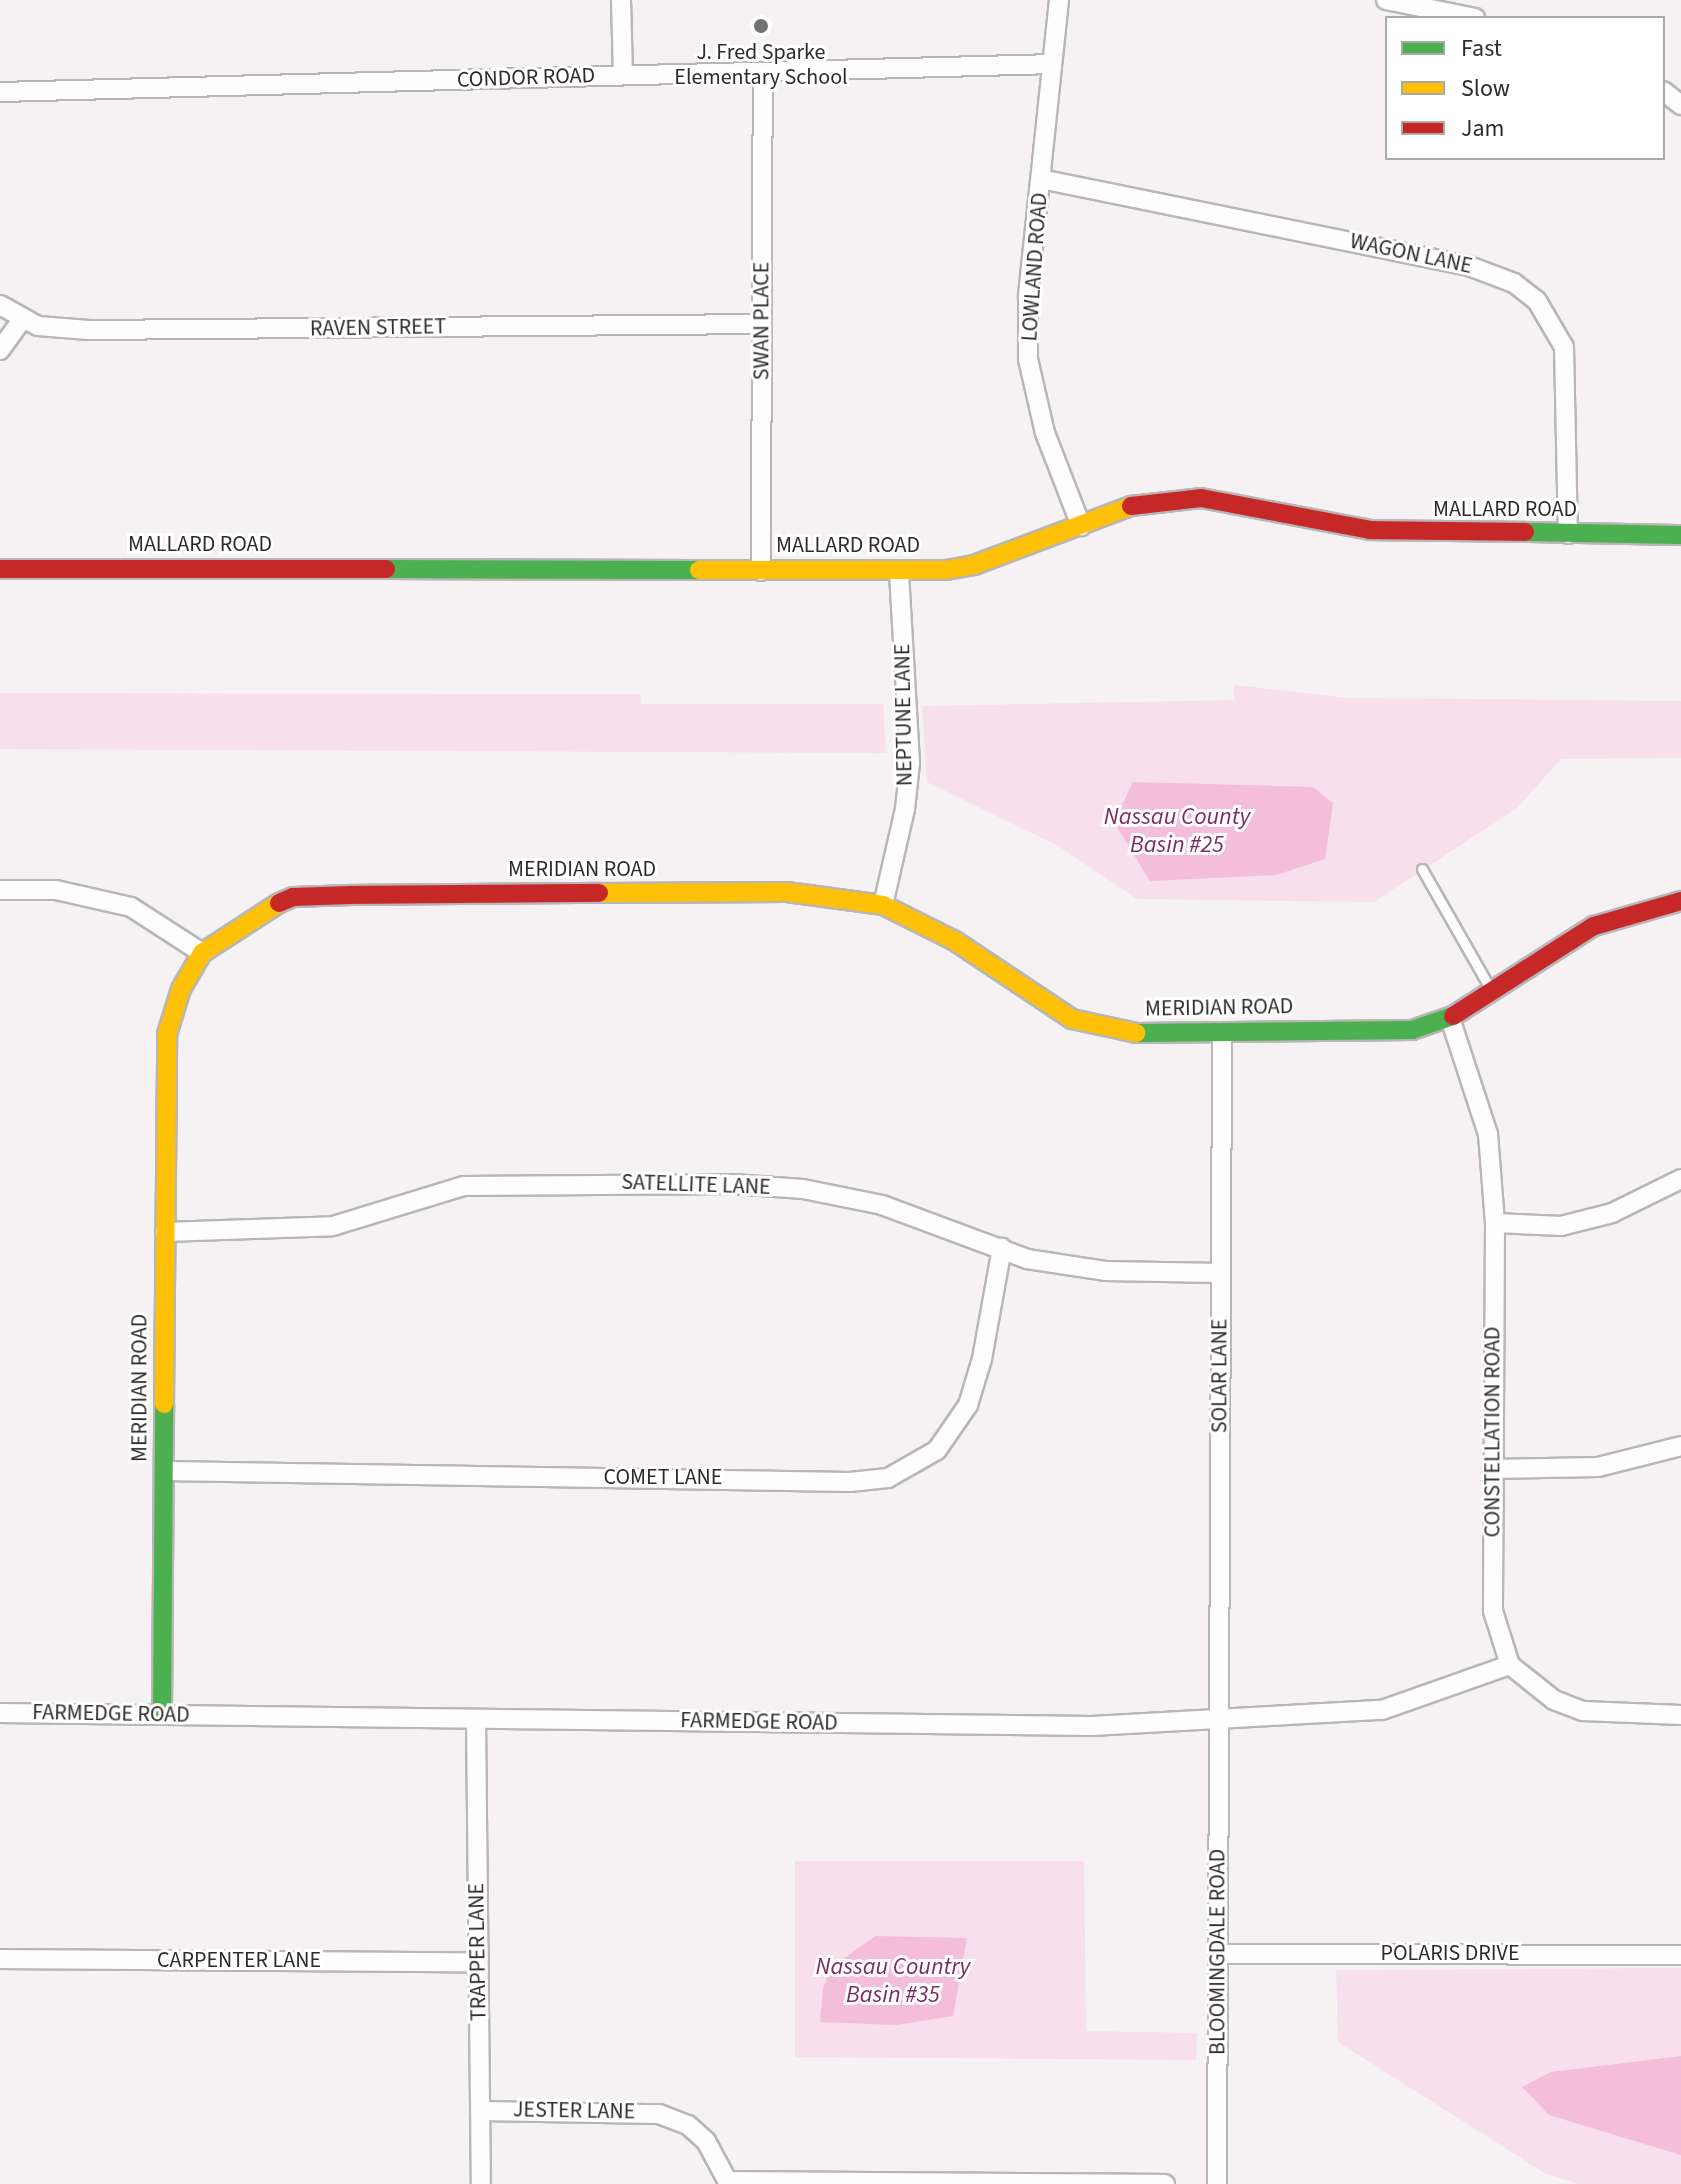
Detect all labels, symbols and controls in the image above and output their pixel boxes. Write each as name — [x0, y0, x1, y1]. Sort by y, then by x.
legend — [1385, 16, 1665, 160]
marker: J. Fred Sparke Elementary School — [752, 17, 770, 35]
text: Fast — [1461, 31, 1502, 66]
place label: J. Fred Sparke Elementary School — [674, 39, 848, 90]
street label: CONDOR ROAD — [456, 62, 596, 94]
text: Slow — [1461, 71, 1510, 106]
text: Jam — [1461, 111, 1505, 146]
street label: LOWLAND ROAD — [1017, 192, 1053, 342]
street label: WAGON LANE — [1347, 228, 1475, 280]
street label: SWAN PLACE — [749, 262, 775, 380]
street label: RAVEN STREET — [310, 314, 446, 342]
street label: MALLARD ROAD — [1433, 497, 1577, 523]
street label: MALLARD ROAD — [128, 532, 272, 558]
street label: MALLARD ROAD — [776, 533, 920, 559]
street label: NEPTUNE LANE — [890, 644, 918, 786]
water label: Nassau County Basin #25 — [1104, 803, 1250, 859]
street label: MERIDIAN ROAD — [508, 857, 656, 883]
street label: MERIDIAN ROAD — [1145, 994, 1293, 1022]
street label: SATELLITE LANE — [621, 1169, 771, 1201]
street label: MERIDIAN ROAD — [127, 1314, 153, 1462]
street label: SOLAR LANE — [1207, 1319, 1233, 1433]
street label: CONSTELLATION ROAD — [1480, 1327, 1506, 1537]
street label: COMET LANE — [604, 1465, 722, 1491]
street label: FARMEDGE ROAD — [32, 1699, 190, 1729]
street label: FARMEDGE ROAD — [680, 1707, 838, 1737]
street label: BLOOMINGDALE ROAD — [1205, 1849, 1231, 2055]
street label: TRAPPER LANE — [464, 1883, 492, 2021]
street label: POLARIS DRIVE — [1381, 1941, 1519, 1967]
street label: CARPENTER LANE — [157, 1948, 321, 1974]
water label: Nassau Country Basin #35 — [816, 1953, 970, 2009]
street label: JESTER LANE — [513, 2097, 635, 2125]

